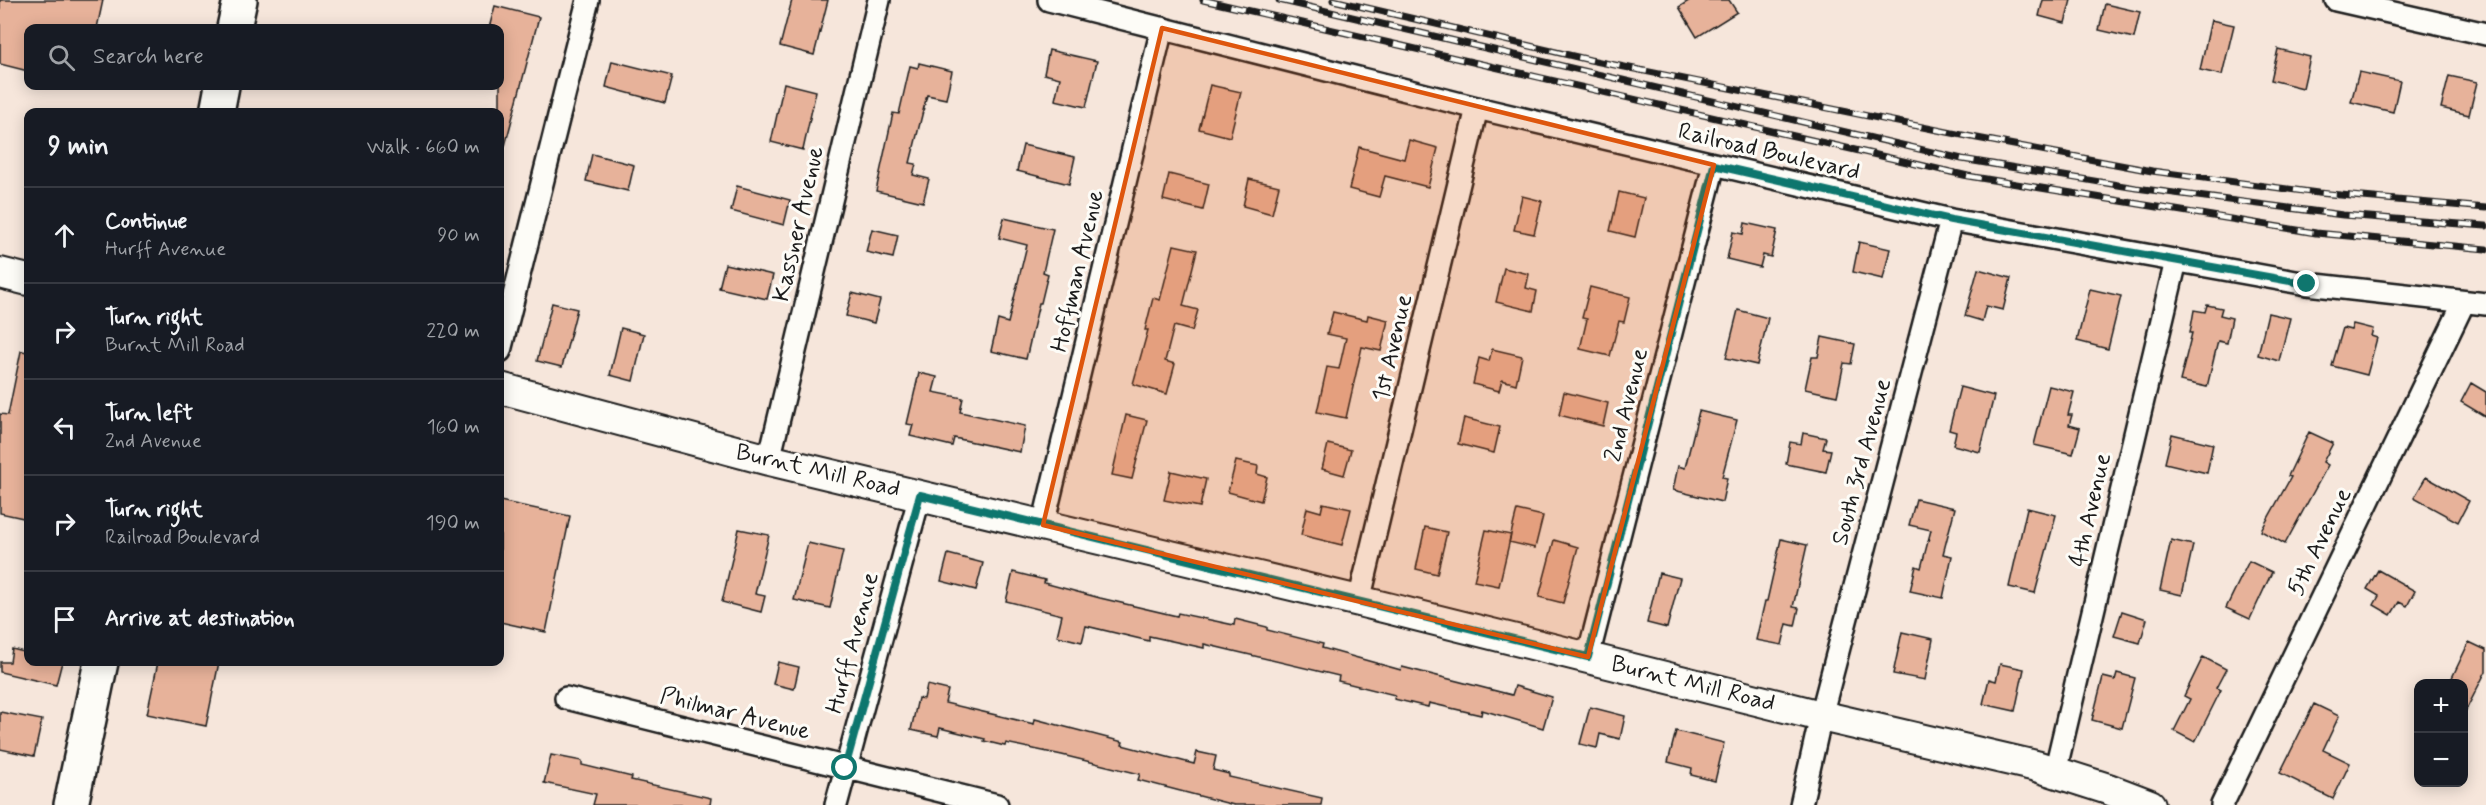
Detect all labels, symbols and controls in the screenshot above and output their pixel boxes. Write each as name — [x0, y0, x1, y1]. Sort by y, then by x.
search box — [24, 24, 504, 90]
icon: search — [45, 41, 78, 74]
text: Search here — [93, 43, 204, 71]
street label: Railroad Boulevard — [1675, 116, 1863, 188]
text: 9 min — [48, 130, 109, 164]
text: Walk · 660 m — [367, 134, 480, 161]
street label: Kassner Avenue — [766, 143, 832, 305]
street label: Hoffman Avenue — [1044, 187, 1112, 355]
text: Continue — [105, 208, 187, 236]
icon: ahead — [48, 219, 81, 252]
text: 90 m — [437, 222, 480, 249]
text: Hurff Avenue — [105, 236, 226, 263]
route end — [2293, 270, 2319, 296]
street label: 1st Avenue — [1366, 291, 1420, 405]
text: Turn right — [105, 304, 203, 332]
icon: right — [48, 315, 81, 348]
text: 220 m — [426, 318, 480, 345]
text: Burnt Mill Road — [105, 332, 245, 359]
street label: 2nd Avenue — [1598, 345, 1656, 465]
street label: South 3rd Avenue — [1825, 375, 1899, 549]
text: Turn left — [105, 400, 193, 428]
icon: left — [48, 411, 81, 444]
text: 160 m — [427, 414, 480, 441]
text: 2nd Avenue — [105, 428, 202, 455]
street label: Burnt Mill Road — [733, 437, 903, 505]
street label: 4th Avenue — [2063, 450, 2119, 570]
street label: 5th Avenue — [2281, 483, 2360, 601]
text: Turn right — [105, 496, 203, 524]
icon: right — [48, 507, 81, 540]
text: 190 m — [426, 510, 480, 537]
text: Railroad Boulevard — [105, 524, 260, 551]
street label: Hurff Avenue — [819, 569, 887, 717]
icon: arrive — [48, 603, 81, 636]
text: Arrive at destination — [105, 605, 295, 633]
street label: Burnt Mill Road — [1608, 649, 1778, 719]
map controls — [2414, 679, 2468, 787]
button: + — [2414, 679, 2468, 733]
street label: Philmar Avenue — [657, 680, 813, 748]
button: − — [2414, 733, 2468, 787]
route start — [831, 754, 857, 780]

